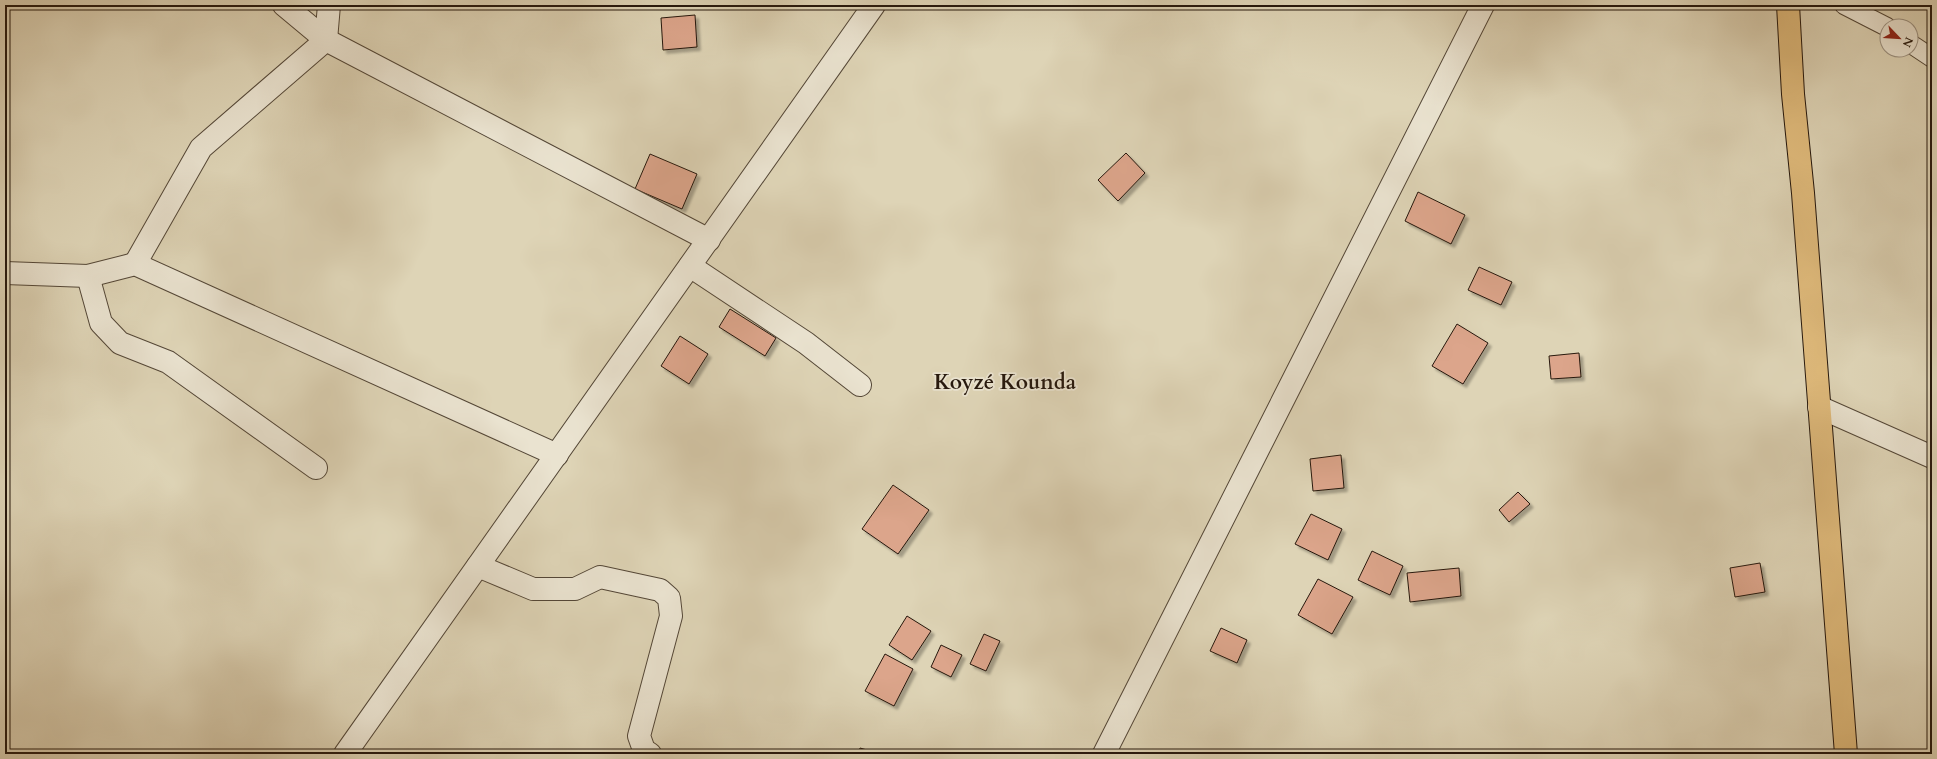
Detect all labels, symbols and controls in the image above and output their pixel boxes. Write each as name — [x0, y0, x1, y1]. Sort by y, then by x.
north arrow — [1879, 18, 1919, 58]
text: N — [1899, 35, 1916, 50]
district label: Koyzé Kounda — [934, 368, 1077, 397]

